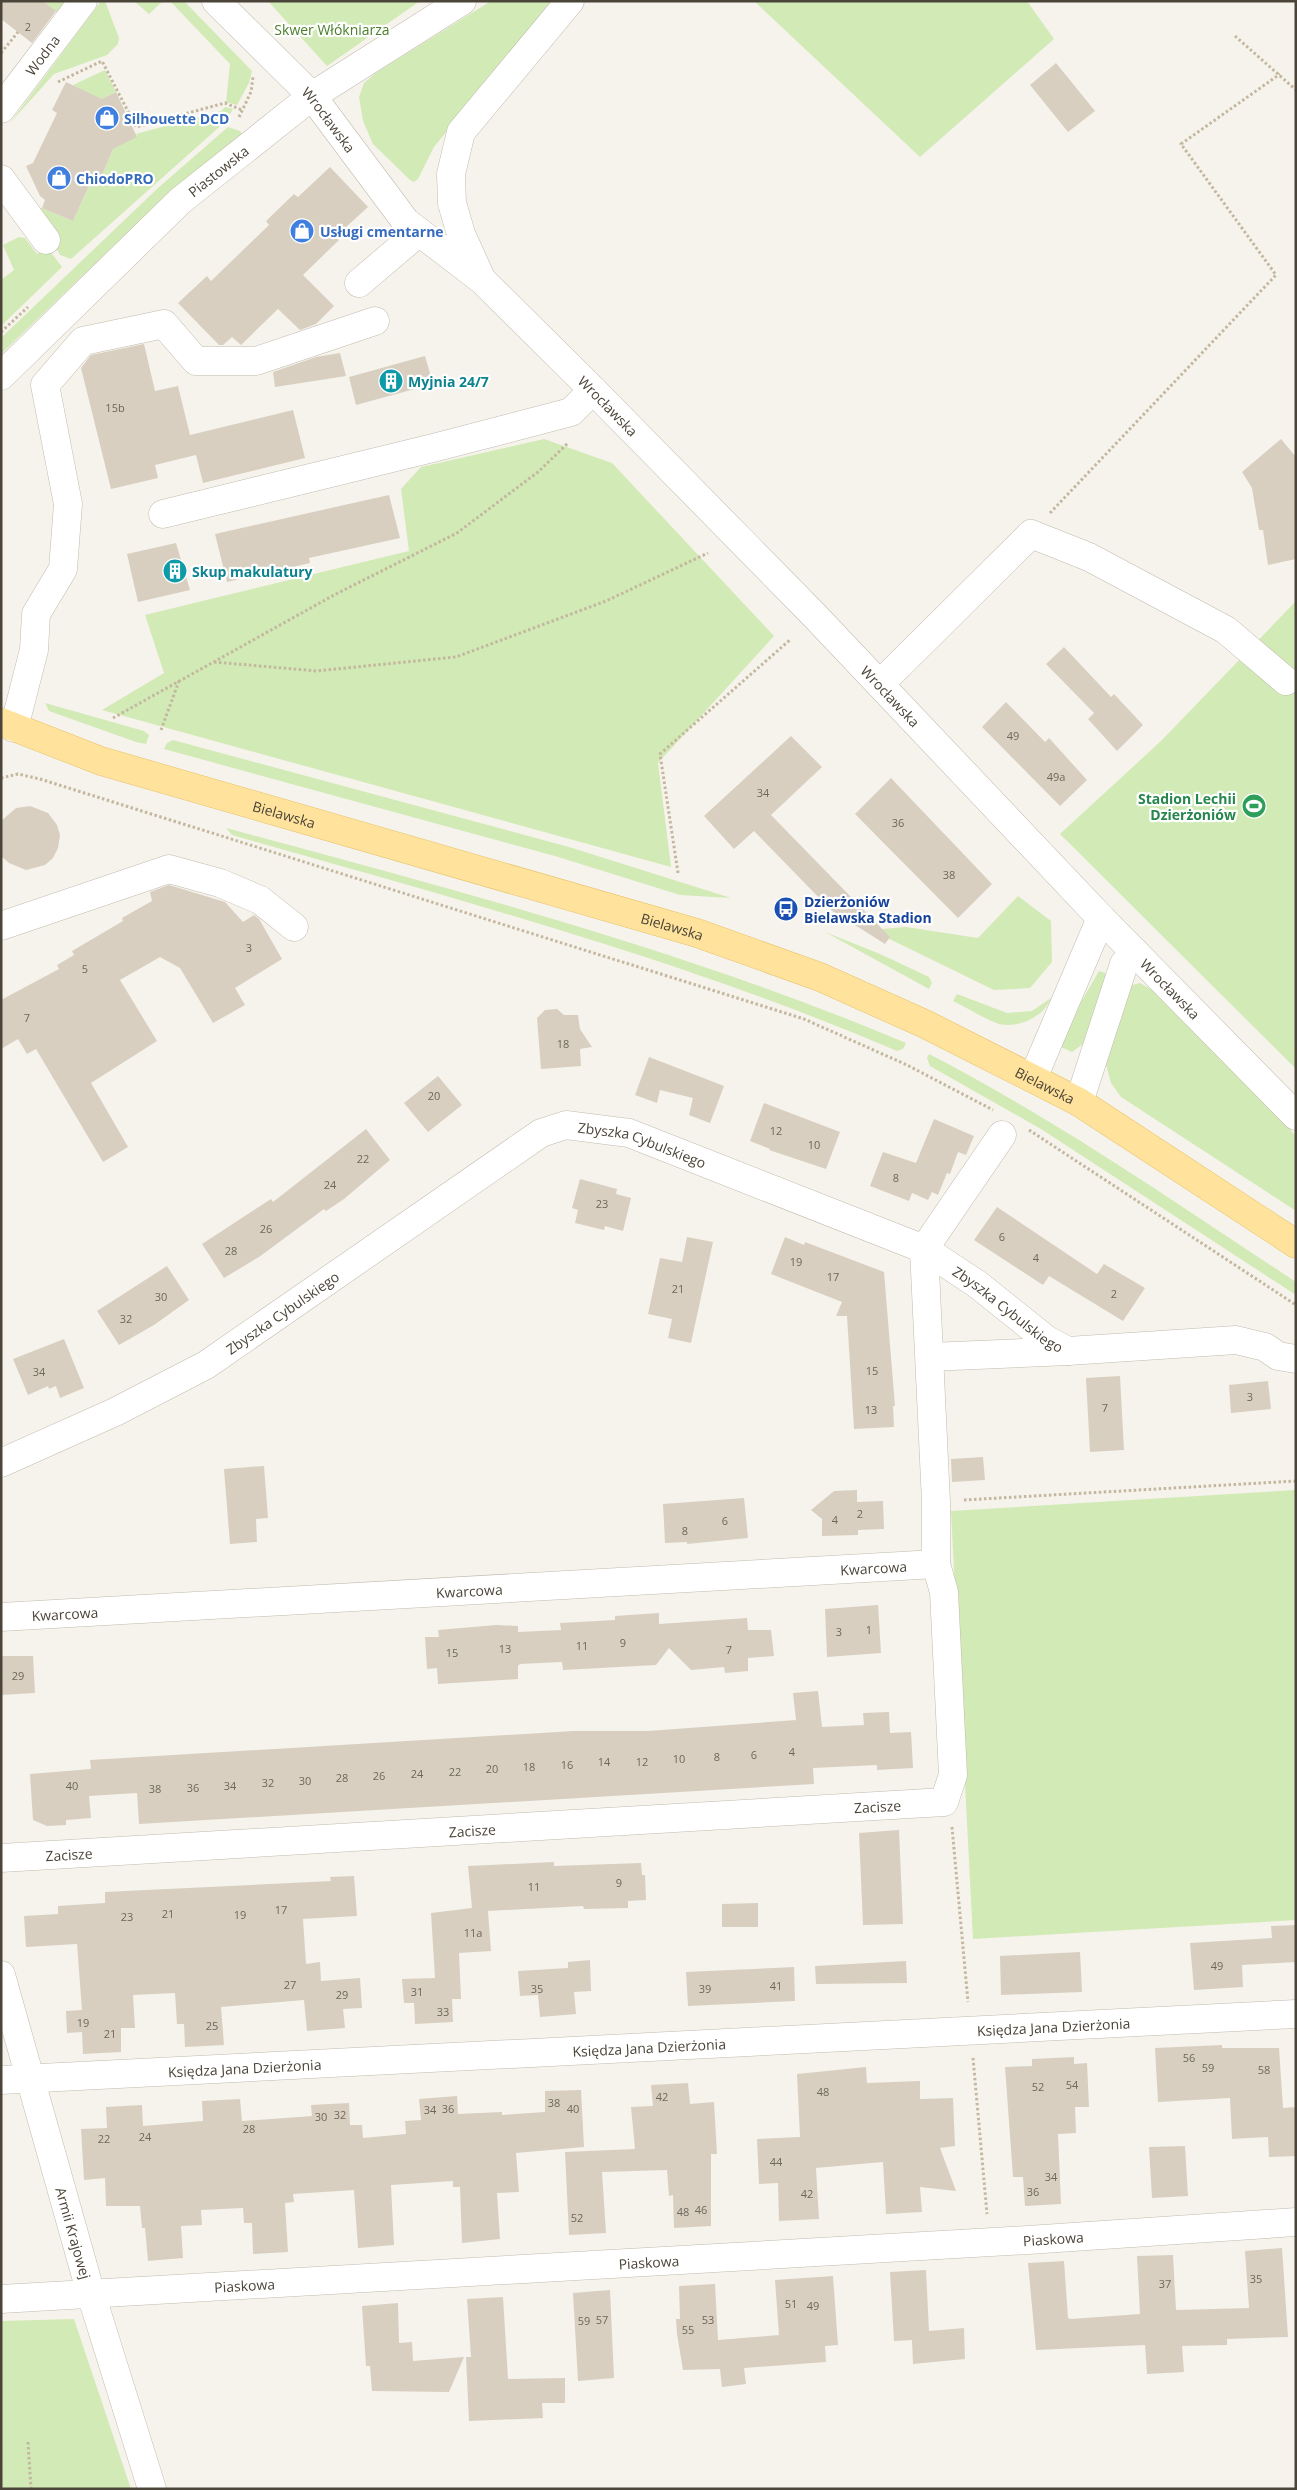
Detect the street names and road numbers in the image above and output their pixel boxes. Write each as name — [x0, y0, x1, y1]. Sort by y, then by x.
street label: Wodna — [21, 31, 64, 79]
street label: Wrocławska — [298, 82, 360, 156]
street label: Piastowska — [184, 141, 252, 201]
street label: Wrocławska — [574, 371, 642, 440]
street label: Wrocławska — [857, 661, 924, 731]
street label: Bielawska — [251, 796, 318, 832]
street label: Bielawska — [639, 908, 706, 944]
street label: Wrocławska — [1136, 954, 1205, 1023]
street label: Bielawska — [1012, 1062, 1078, 1108]
street label: Zbyszka Cybulskiego — [577, 1117, 709, 1172]
street label: Zbyszka Cybulskiego — [949, 1261, 1067, 1356]
street label: Zbyszka Cybulskiego — [222, 1266, 343, 1358]
street label: Kwarcowa — [840, 1556, 907, 1579]
street label: Kwarcowa — [435, 1579, 503, 1602]
street label: Kwarcowa — [31, 1602, 99, 1625]
street label: Zacisze — [853, 1795, 902, 1817]
street label: Zacisze — [448, 1819, 496, 1841]
street label: Zacisze — [45, 1843, 93, 1865]
street label: Księdza Jana Dzierżonia — [976, 2013, 1131, 2040]
street label: Księdza Jana Dzierżonia — [572, 2034, 726, 2060]
street label: Księdza Jana Dzierżonia — [168, 2054, 322, 2081]
street label: Armii Krajowej — [52, 2185, 96, 2281]
street label: Piaskowa — [1022, 2227, 1084, 2250]
street label: Piaskowa — [618, 2251, 680, 2273]
street label: Piaskowa — [214, 2274, 276, 2296]

